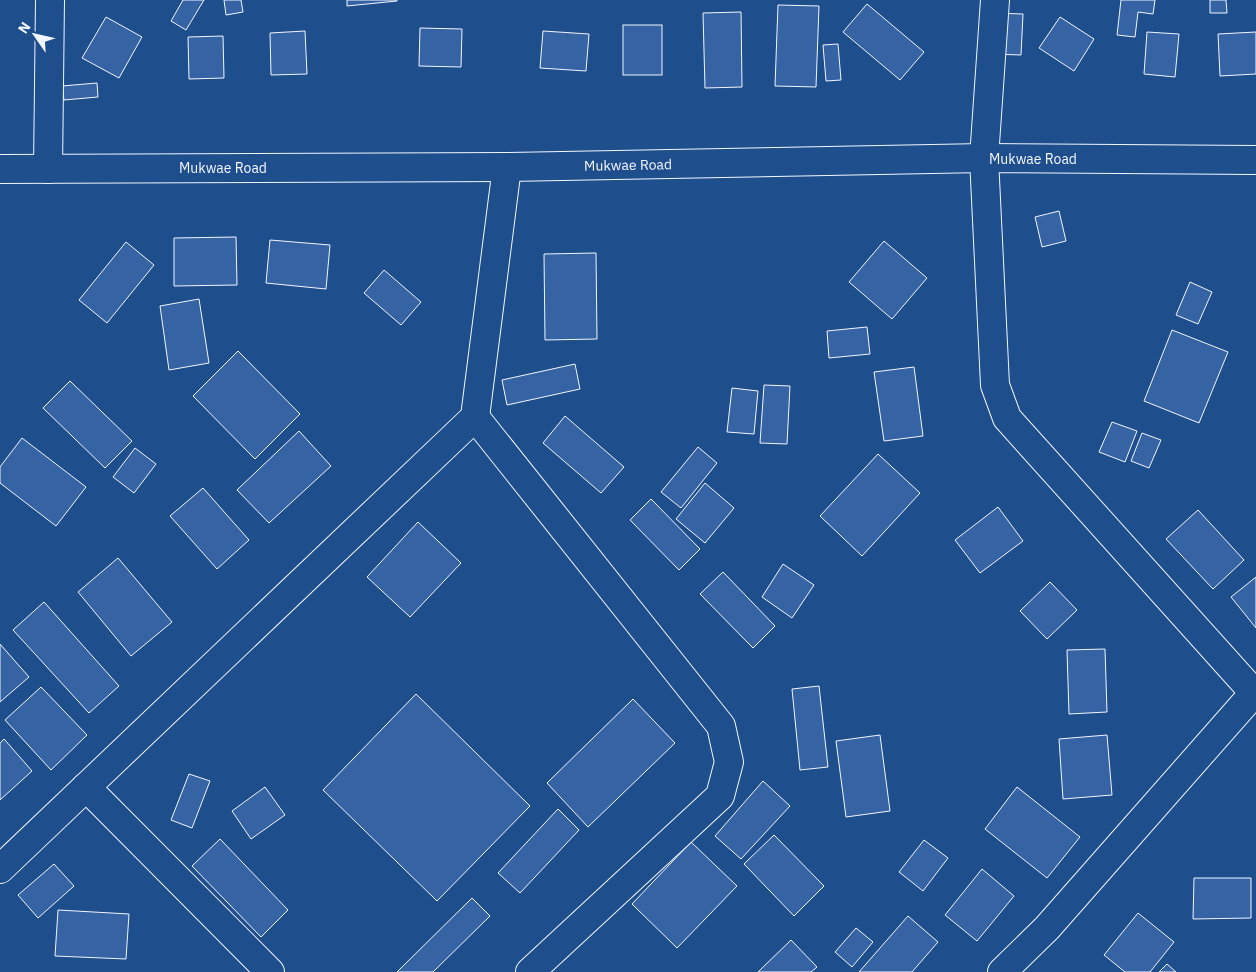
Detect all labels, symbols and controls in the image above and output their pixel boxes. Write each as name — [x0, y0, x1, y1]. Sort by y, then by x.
north arrow — [10, 10, 60, 60]
text: N — [14, 18, 35, 37]
street label: Mukwae Road — [989, 150, 1077, 168]
street label: Mukwae Road — [584, 155, 672, 175]
street label: Mukwae Road — [179, 159, 267, 177]

